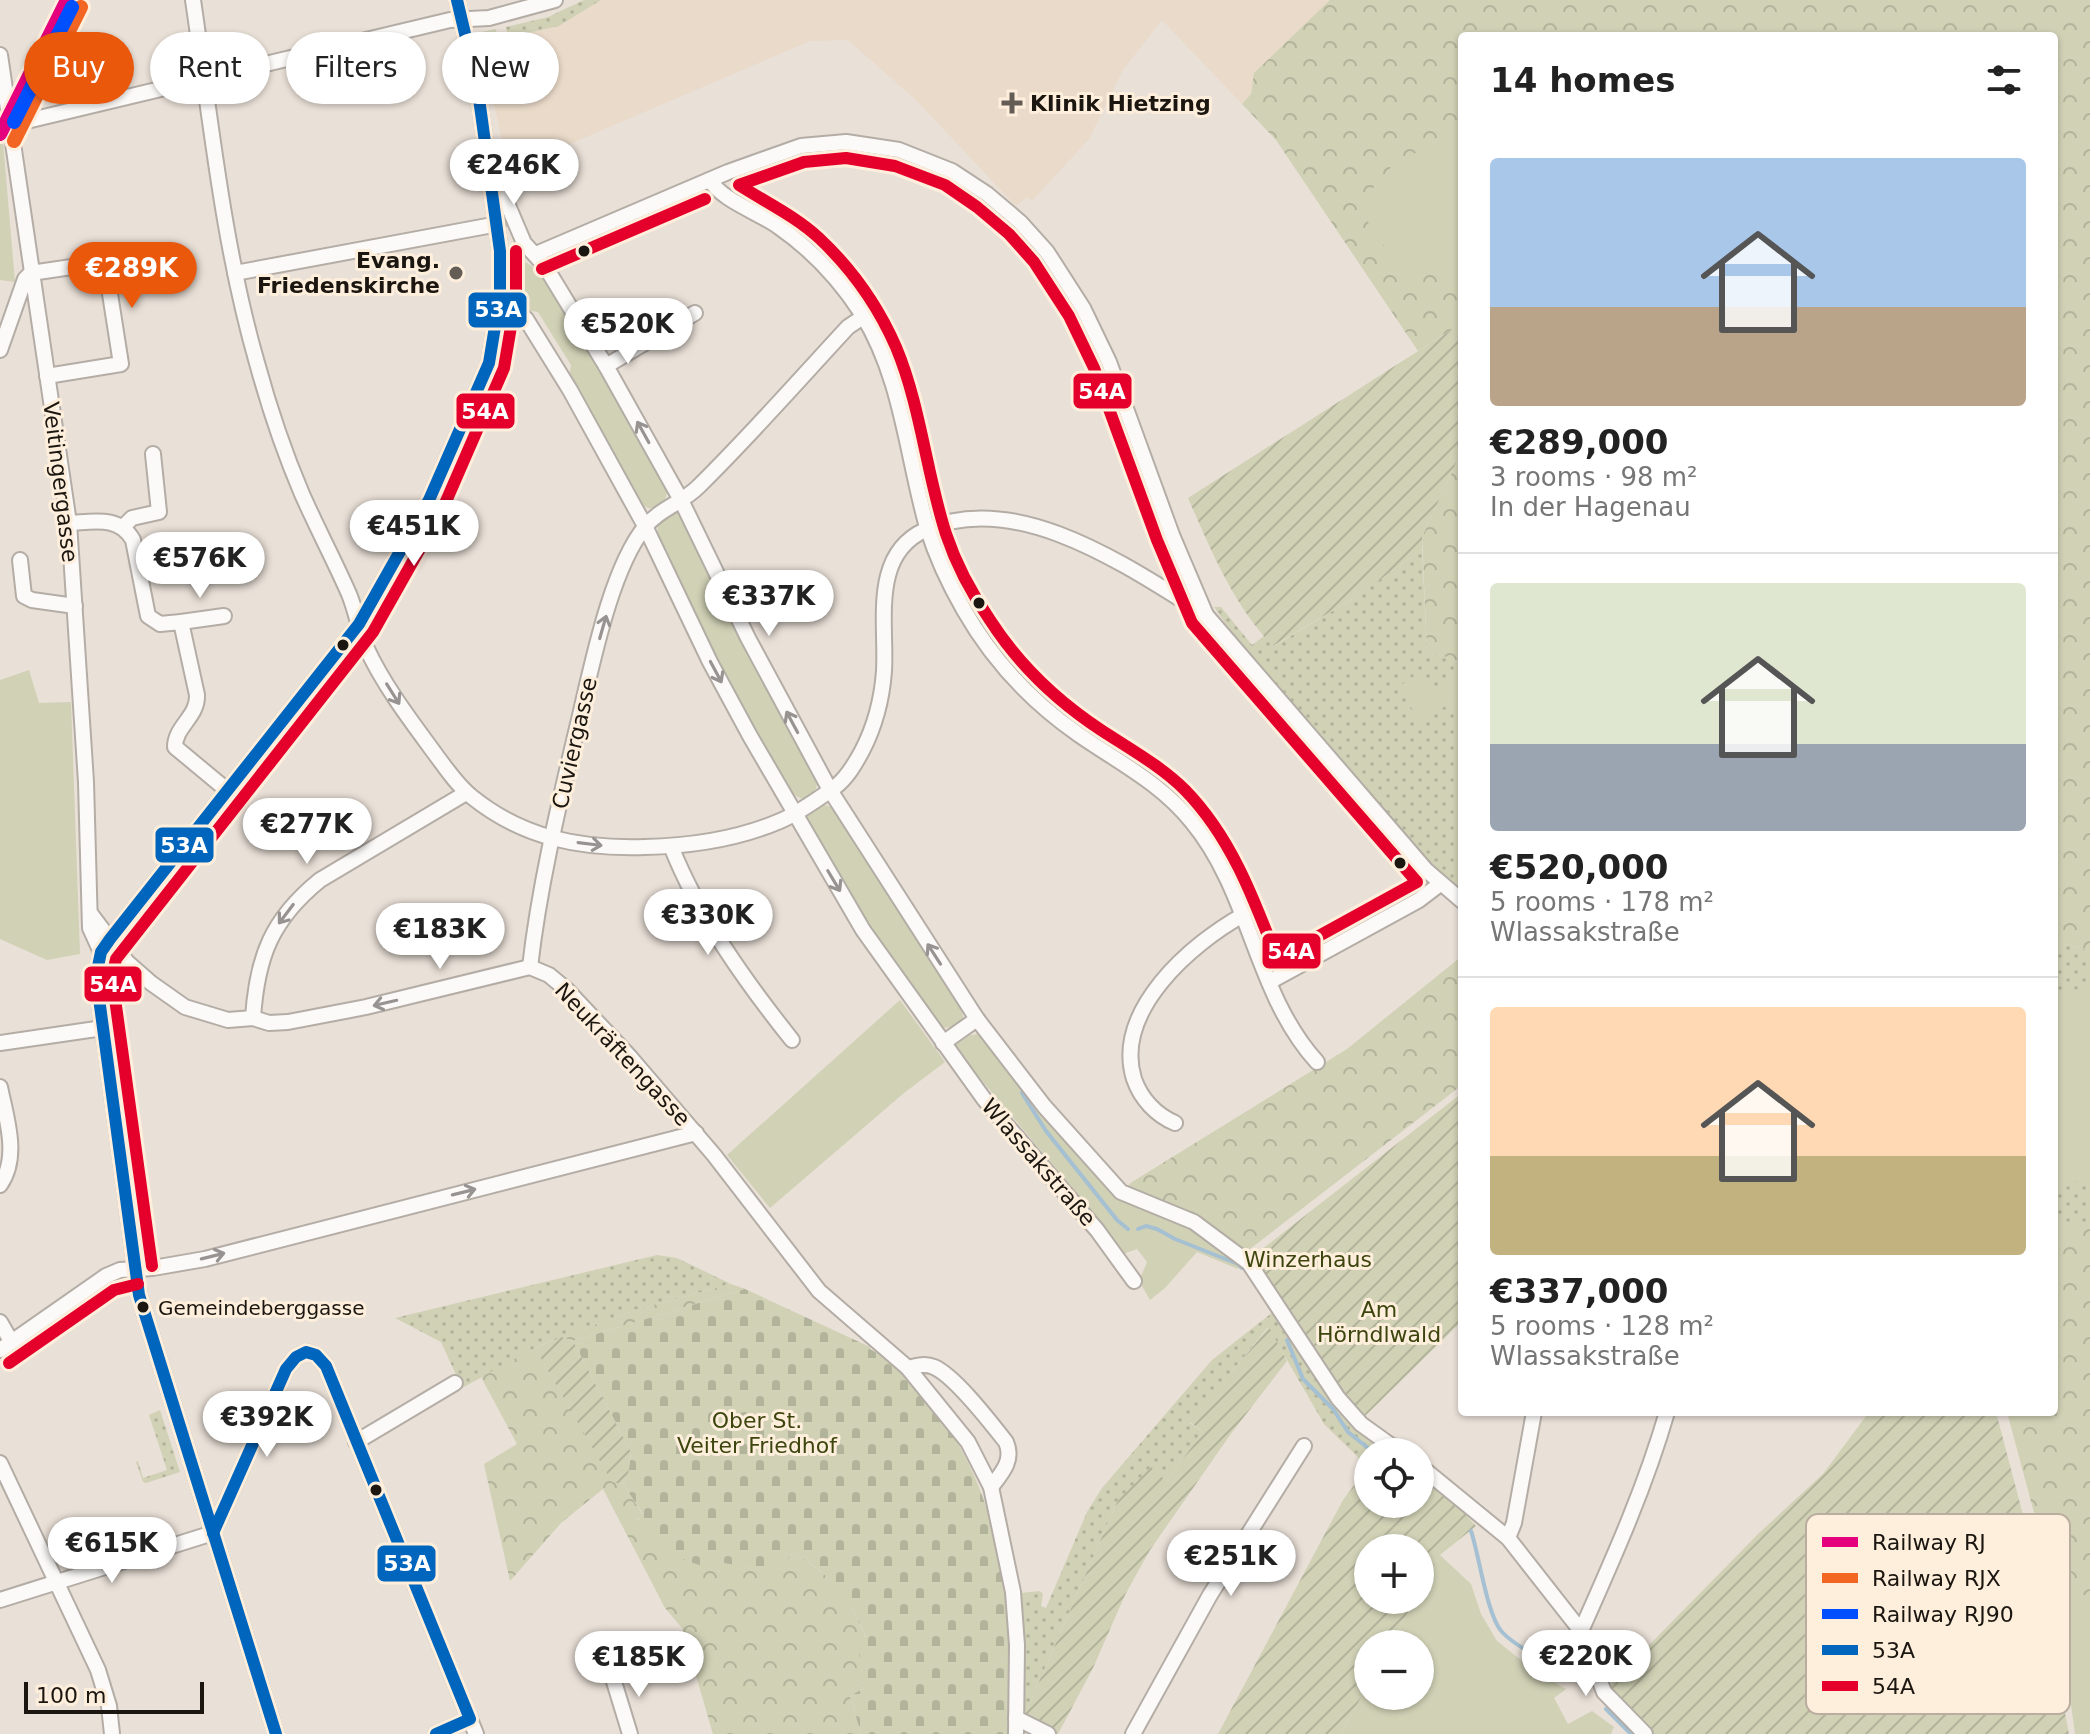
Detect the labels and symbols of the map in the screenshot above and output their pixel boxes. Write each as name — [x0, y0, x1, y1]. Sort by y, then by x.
place label: Klinik Hietzing — [1030, 91, 1211, 116]
marker: Klinik Hietzing — [1001, 92, 1023, 114]
pin: €246K — [458, 139, 570, 207]
pin: €289K — [76, 242, 188, 310]
unlabelled marker — [576, 243, 592, 259]
place label: Evang. Friedenskirche — [257, 248, 440, 298]
marker: Evang. Friedenskirche — [447, 264, 465, 282]
line badge: 53A — [467, 291, 528, 329]
text: 53A — [474, 297, 522, 322]
pin: €520K — [572, 298, 684, 366]
line badge: 54A — [1072, 372, 1133, 410]
text: 54A — [1078, 379, 1126, 404]
line badge: 54A — [455, 392, 516, 430]
text: 54A — [461, 399, 509, 424]
street label: Veitingergasse — [38, 400, 83, 564]
one-way arrow — [635, 421, 651, 444]
pin: €451K — [358, 500, 470, 568]
pin: €576K — [144, 532, 256, 600]
pin: €337K — [713, 570, 825, 638]
unlabelled marker — [971, 595, 987, 611]
one-way arrow — [596, 615, 611, 641]
unlabelled marker — [335, 637, 351, 653]
one-way arrow — [708, 660, 724, 683]
street label: Cuviergasse — [547, 675, 602, 811]
one-way arrow — [386, 682, 402, 705]
one-way arrow — [784, 710, 800, 734]
pin: €277K — [251, 798, 363, 866]
line badge: 53A — [154, 826, 215, 864]
text: 53A — [160, 833, 208, 858]
one-way arrow — [576, 837, 603, 852]
unlabelled marker — [1392, 855, 1408, 871]
one-way arrow — [826, 869, 842, 892]
pin: €330K — [652, 889, 764, 957]
one-way arrow — [278, 902, 295, 924]
pin: €183K — [384, 903, 496, 971]
line badge: 54A — [1261, 932, 1322, 970]
text: 54A — [1267, 939, 1315, 964]
one-way arrow — [925, 943, 941, 966]
line badge: 54A — [83, 965, 143, 1003]
text: 54A — [89, 972, 137, 997]
street label: Neukräftengasse — [550, 978, 695, 1131]
one-way arrow — [373, 996, 399, 1011]
street label: Wlassakstraße — [977, 1094, 1101, 1231]
one-way arrow — [451, 1183, 477, 1198]
park label: Winzerhaus — [1244, 1247, 1372, 1272]
one-way arrow — [199, 1248, 225, 1263]
place label: Gemeindeberggasse — [158, 1296, 364, 1320]
park label: Am Hörndlwald — [1317, 1297, 1441, 1347]
marker: Gemeindeberggasse — [135, 1299, 151, 1315]
pin: €392K — [211, 1391, 323, 1459]
park label: Ober St. Veiter Friedhof — [677, 1408, 838, 1458]
unlabelled marker — [368, 1482, 384, 1498]
legend — [1806, 1514, 2070, 1714]
pin: €615K — [56, 1517, 168, 1585]
pin: €251K — [1175, 1530, 1287, 1598]
text: Railway RJ — [1872, 1530, 1986, 1555]
line badge: 53A — [376, 1544, 437, 1583]
text: 53A — [383, 1551, 431, 1576]
text: Railway RJX — [1872, 1566, 2001, 1591]
text: Railway RJ90 — [1872, 1602, 2014, 1627]
pin: €220K — [1530, 1630, 1642, 1698]
pin: €185K — [583, 1631, 695, 1699]
text: 53A — [1872, 1638, 1915, 1663]
text: 54A — [1872, 1674, 1915, 1699]
scale bar — [24, 1678, 204, 1714]

